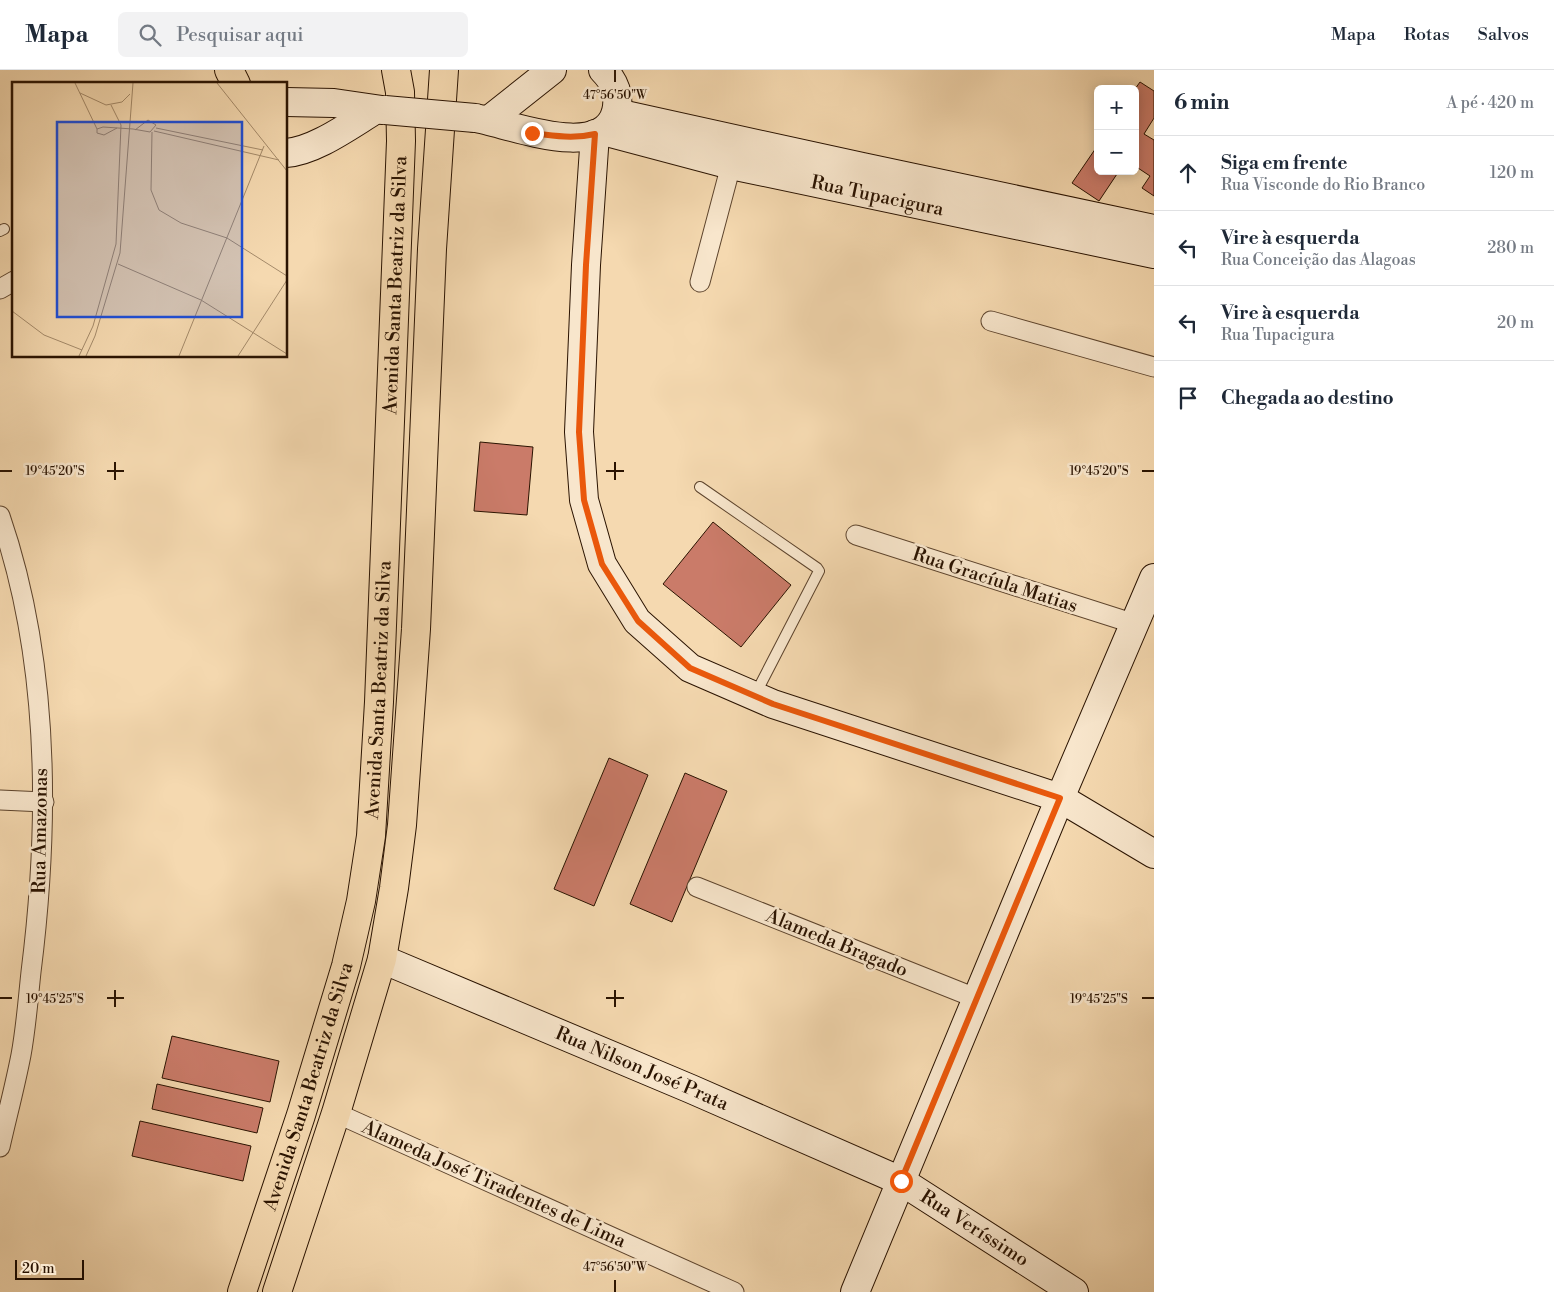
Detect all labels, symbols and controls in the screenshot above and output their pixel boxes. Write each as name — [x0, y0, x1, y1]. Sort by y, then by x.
search box — [118, 12, 468, 57]
text: Mapa — [25, 20, 88, 50]
icon: search — [136, 21, 164, 49]
text: Pesquisar aqui — [176, 23, 304, 47]
text: Mapa — [1331, 23, 1376, 46]
text: Rotas — [1404, 23, 1450, 46]
text: Salvos — [1478, 23, 1529, 46]
inset map — [12, 82, 288, 358]
map controls — [1094, 85, 1139, 175]
button: + — [1094, 85, 1139, 130]
text: 47°56'50"W — [583, 88, 648, 103]
text: 6 min — [1174, 90, 1229, 116]
text: A pé · 420 m — [1447, 93, 1534, 113]
route end — [521, 122, 544, 145]
button: − — [1094, 130, 1139, 175]
text: Siga em frente — [1221, 151, 1348, 175]
street label: Avenida Santa Beatriz da Silva — [378, 155, 412, 416]
icon: ahead — [1174, 159, 1202, 187]
text: 120 m — [1490, 163, 1534, 183]
street label: Rua Tupacigura — [809, 170, 946, 222]
text: Rua Visconde do Rio Branco — [1221, 175, 1425, 195]
text: Vire à esquerda — [1221, 226, 1360, 250]
icon: left — [1174, 234, 1202, 262]
text: 280 m — [1487, 238, 1534, 258]
text: Rua Conceição das Alagoas — [1221, 250, 1416, 270]
text: Vire à esquerda — [1221, 301, 1360, 325]
icon: left — [1174, 309, 1202, 337]
text: 20 m — [1497, 313, 1534, 333]
text: Rua Tupacigura — [1221, 325, 1335, 345]
icon: arrive — [1174, 384, 1202, 412]
text: Chegada ao destino — [1221, 386, 1394, 410]
text: 19°45'20"S — [25, 464, 85, 479]
text: 19°45'20"S — [1069, 464, 1129, 479]
street label: Rua Gracíula Matias — [909, 542, 1081, 618]
street label: Avenida Santa Beatriz da Silva — [360, 560, 397, 821]
street label: Rua Amazonas — [27, 768, 53, 894]
street label: Alameda Bragado — [762, 903, 911, 982]
street label: Avenida Santa Beatriz da Silva — [258, 959, 359, 1215]
text: 19°45'25"S — [26, 992, 84, 1007]
text: 19°45'25"S — [1070, 992, 1128, 1007]
street label: Rua Nilson José Prata — [552, 1021, 733, 1116]
street label: Alameda José Tiradentes de Lima — [357, 1114, 630, 1253]
route start — [890, 1170, 913, 1193]
street label: Rua Veríssimo — [916, 1185, 1033, 1272]
scale bar — [15, 1257, 84, 1280]
text: 20 m — [22, 1260, 54, 1278]
text: 47°56'50"W — [583, 1260, 648, 1275]

